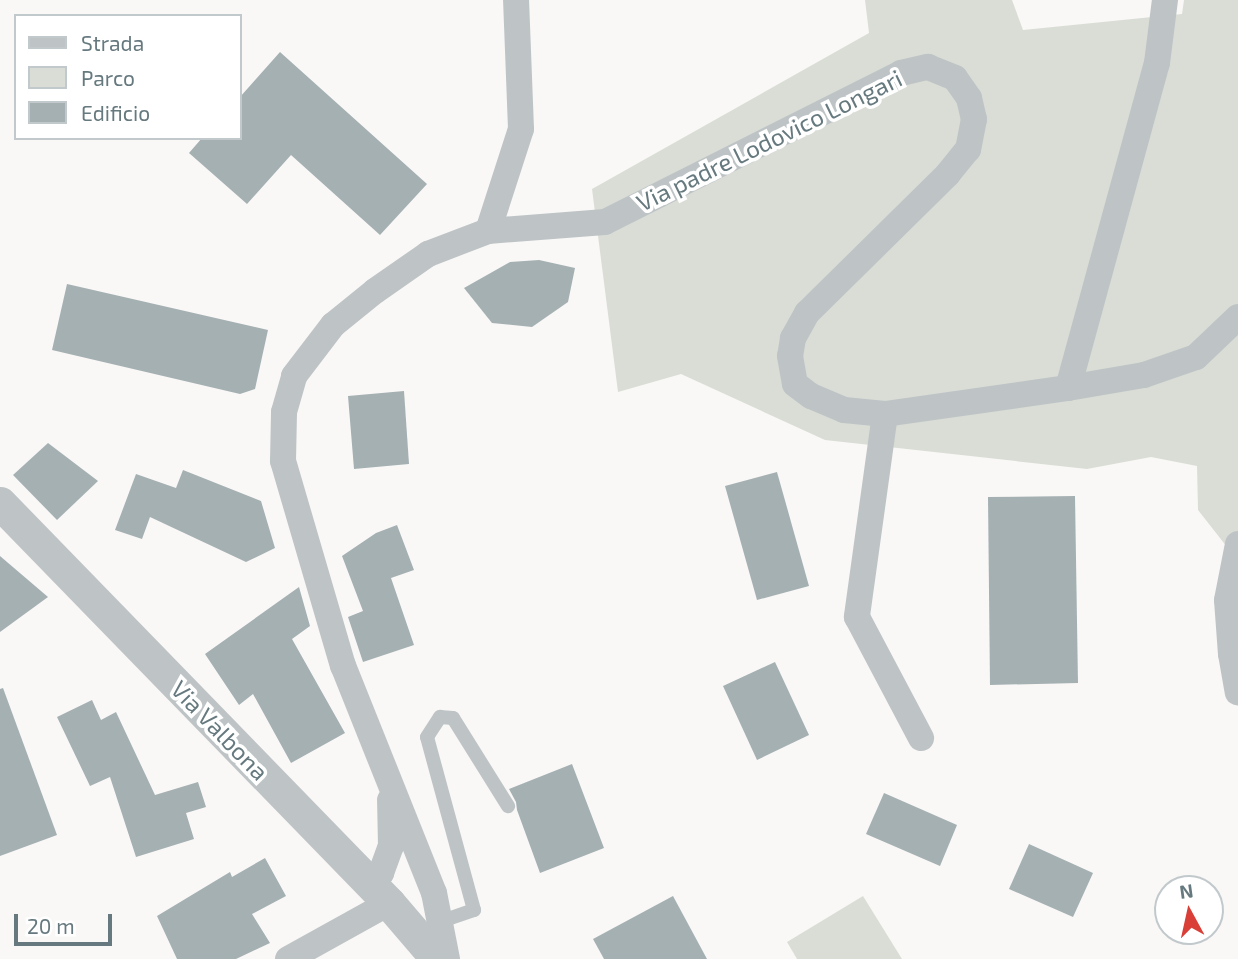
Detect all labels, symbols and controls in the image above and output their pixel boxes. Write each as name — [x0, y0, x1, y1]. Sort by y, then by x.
legend — [14, 14, 242, 140]
text: Strada — [81, 30, 144, 55]
street label: Via padre Lodovico Longari — [632, 63, 906, 217]
text: Parco — [81, 65, 135, 90]
text: Edificio — [81, 100, 150, 125]
street label: Via Valbona — [165, 674, 275, 786]
north arrow — [1154, 875, 1224, 945]
text: N — [1178, 878, 1195, 903]
scale bar — [18, 900, 116, 944]
text: 20 m — [27, 913, 75, 938]

